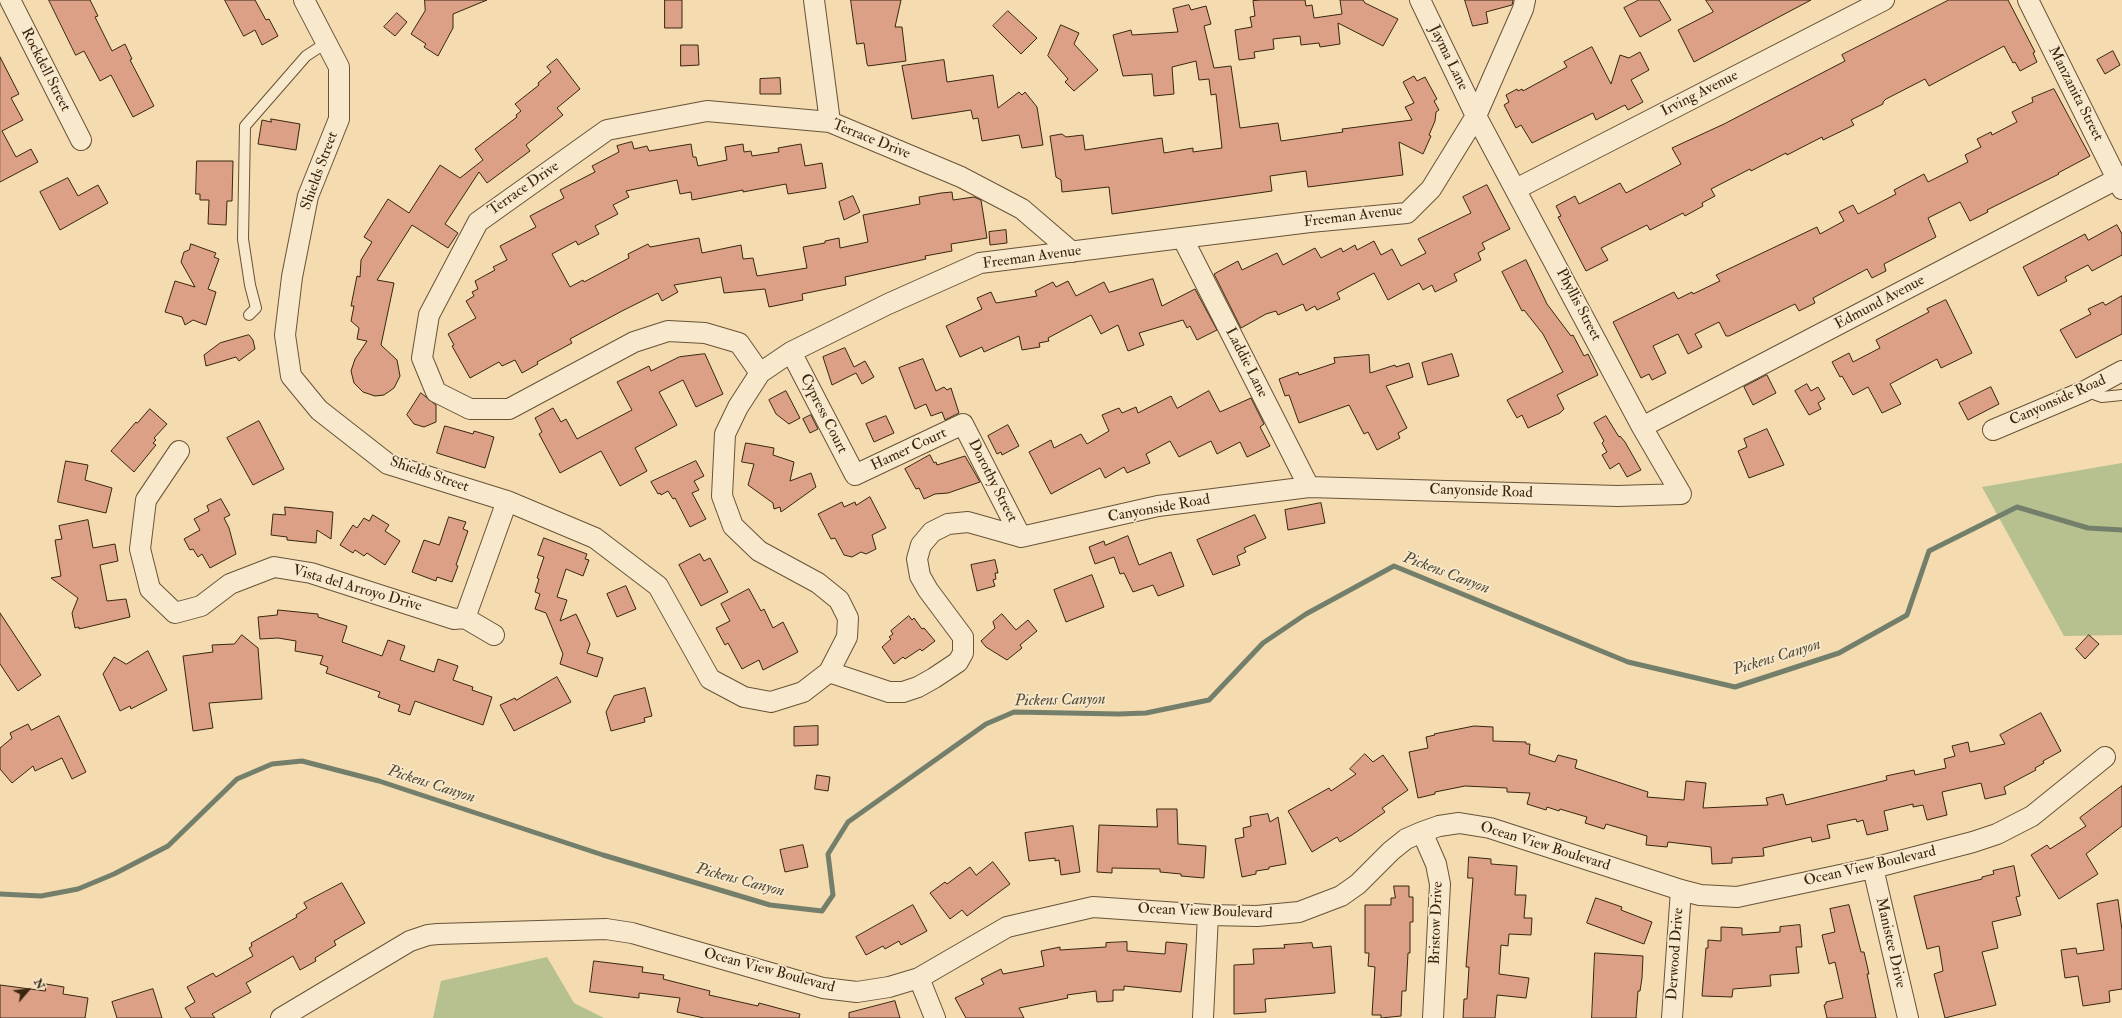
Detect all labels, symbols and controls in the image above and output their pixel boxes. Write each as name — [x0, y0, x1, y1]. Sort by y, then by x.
street label: Jayma Lane — [1424, 22, 1472, 94]
street label: Rockdell Street — [16, 25, 74, 115]
street label: Manzanita Street — [2043, 44, 2107, 144]
street label: Irving Avenue — [1659, 67, 1741, 121]
street label: Terrace Drive — [829, 116, 913, 164]
street label: Shields Street — [298, 129, 342, 213]
street label: Terrace Drive — [485, 158, 563, 220]
street label: Freeman Avenue — [1303, 202, 1403, 232]
street label: Freeman Avenue — [982, 242, 1082, 274]
street label: Phyllis Street — [1551, 266, 1605, 344]
street label: Edmund Avenue — [1832, 272, 1928, 334]
street label: Laddie Lane — [1221, 325, 1271, 401]
street label: Cypress Court — [795, 371, 851, 457]
street label: Canyonside Road — [2007, 372, 2109, 430]
street label: Hamer Court — [868, 425, 950, 475]
street label: Dorothy Street — [963, 437, 1021, 525]
street label: Shields Street — [387, 453, 471, 497]
street label: Canyonside Road — [1429, 481, 1533, 503]
street label: Canyonside Road — [1107, 491, 1211, 527]
water label: Pickens Canyon — [1400, 549, 1492, 599]
street label: Vista del Arroyo Drive — [290, 562, 424, 616]
water label: Pickens Canyon — [1731, 636, 1823, 680]
water label: Pickens Canyon — [1014, 691, 1106, 711]
water label: Pickens Canyon — [385, 762, 477, 808]
street label: Ocean View Boulevard — [1478, 819, 1612, 875]
street label: Ocean View Boulevard — [1802, 843, 1938, 891]
water label: Pickens Canyon — [694, 860, 786, 902]
street label: Bristow Drive — [1427, 881, 1447, 965]
street label: Manistee Drive — [1871, 896, 1909, 990]
street label: Ocean View Boulevard — [1137, 901, 1273, 923]
street label: Derwood Drive — [1664, 907, 1688, 1001]
street label: Ocean View Boulevard — [701, 945, 837, 997]
north arrow — [8, 970, 48, 1010]
text: N — [31, 977, 47, 992]

